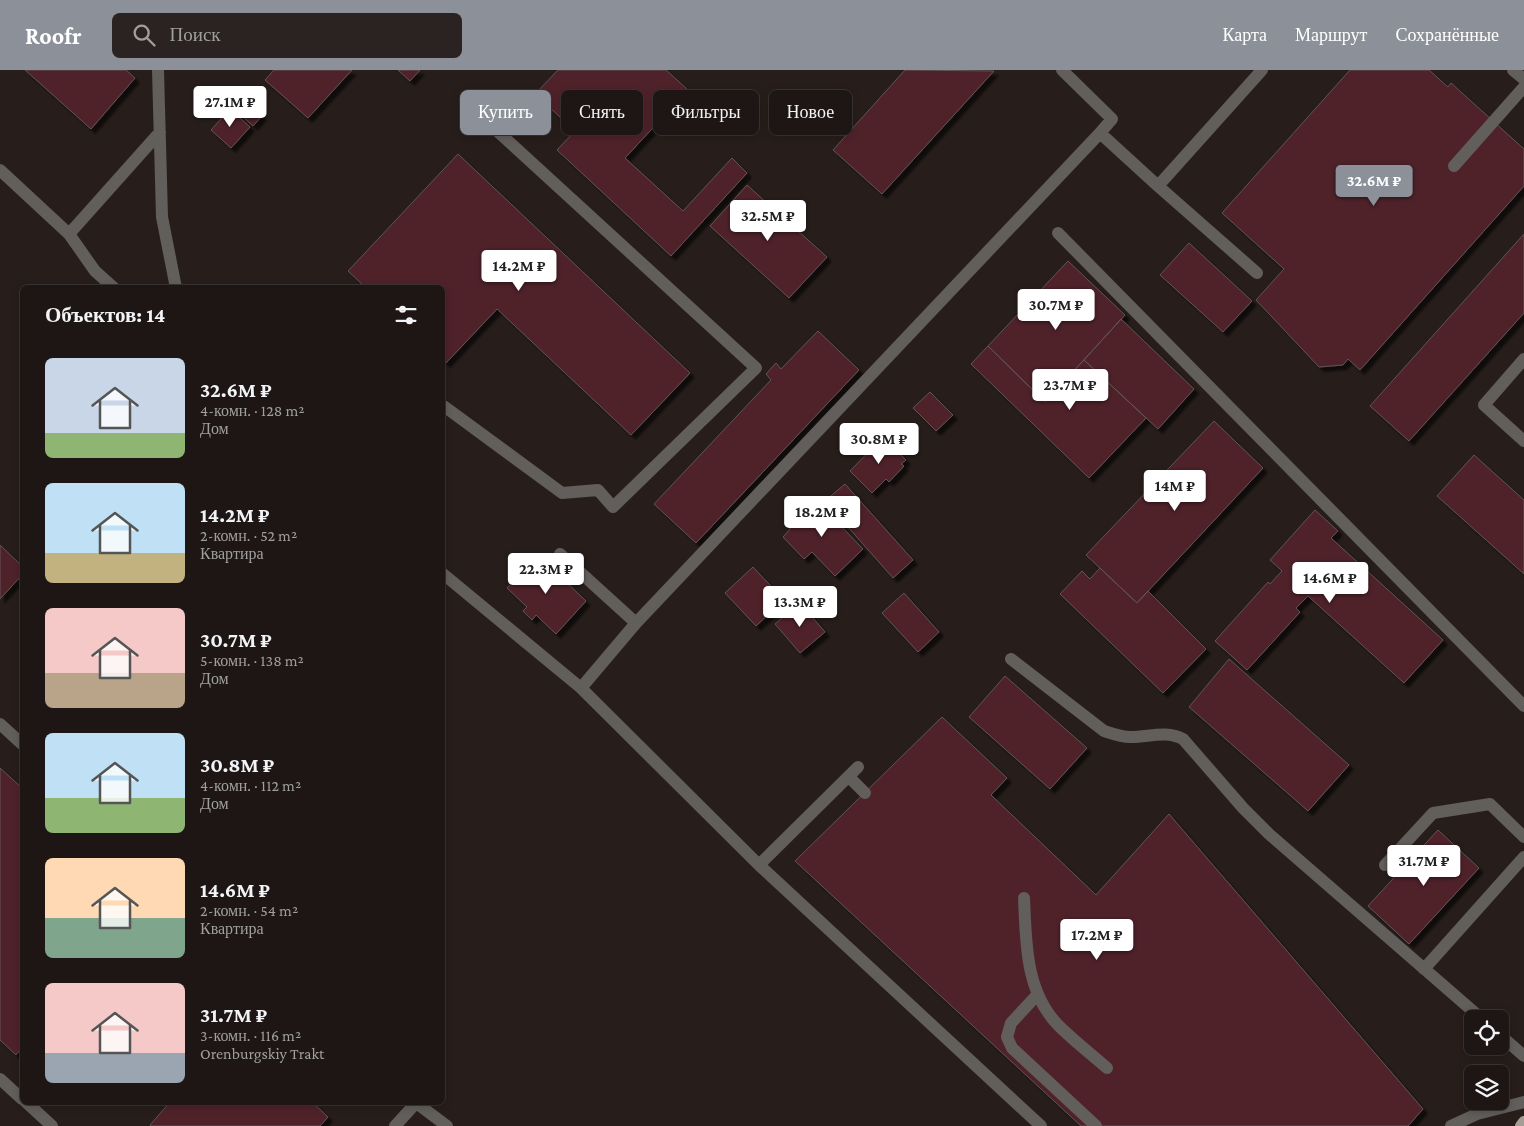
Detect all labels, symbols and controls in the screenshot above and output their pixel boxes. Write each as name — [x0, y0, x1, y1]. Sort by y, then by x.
search box — [112, 13, 462, 58]
icon: search — [130, 21, 158, 49]
text: Roofr — [25, 22, 82, 49]
text: Поиск — [170, 24, 221, 45]
text: Карта — [1222, 25, 1267, 45]
text: Маршрут — [1295, 25, 1367, 45]
text: Сохранённые — [1395, 25, 1499, 45]
pin: 27.1M ₽ — [184, 85, 276, 128]
chip: Купить — [460, 90, 551, 135]
chip: Снять — [561, 90, 643, 135]
chip: Фильтры — [653, 90, 759, 135]
chip: Новое — [769, 90, 852, 135]
text: 27.1M ₽ — [204, 93, 256, 110]
pin: 32.6M ₽ — [1328, 164, 1420, 207]
text: 32.6M ₽ — [1347, 172, 1401, 189]
pin: 32.5M ₽ — [722, 200, 814, 242]
text: 32.5M ₽ — [741, 207, 795, 224]
pin: 14.2M ₽ — [473, 250, 565, 292]
text: 14.2M ₽ — [492, 257, 546, 274]
pin: 30.7M ₽ — [1010, 288, 1102, 331]
text: 30.7M ₽ — [1029, 296, 1083, 313]
icon: filters — [392, 301, 420, 329]
text: Объектов: 14 — [45, 303, 165, 327]
pin: 23.7M ₽ — [1024, 368, 1116, 411]
text: 23.7M ₽ — [1043, 376, 1097, 393]
icon: home — [85, 378, 145, 438]
text: 32.6M ₽ — [200, 378, 272, 402]
text: 4-комн. · 128 m² — [200, 402, 305, 419]
text: Дом — [200, 420, 229, 437]
pin: 30.8M ₽ — [833, 422, 925, 465]
text: 30.8M ₽ — [851, 430, 907, 447]
pin: 14M ₽ — [1140, 470, 1210, 512]
text: 14M ₽ — [1155, 477, 1195, 494]
pin: 18.2M ₽ — [776, 496, 868, 538]
icon: home — [85, 503, 145, 563]
text: 14.2M ₽ — [200, 503, 270, 527]
text: 18.2M ₽ — [795, 503, 849, 520]
text: 2-комн. · 52 m² — [200, 527, 297, 544]
text: Квартира — [200, 545, 264, 562]
pin: 22.3M ₽ — [500, 552, 592, 595]
text: 22.3M ₽ — [519, 560, 573, 577]
pin: 14.6M ₽ — [1284, 562, 1376, 604]
text: 14.6M ₽ — [1303, 569, 1357, 586]
pin: 13.3M ₽ — [754, 586, 846, 628]
text: 13.3M ₽ — [774, 593, 826, 610]
icon: home — [85, 628, 145, 688]
text: 30.7M ₽ — [200, 628, 272, 652]
text: 5-комн. · 138 m² — [200, 652, 304, 669]
text: Дом — [200, 670, 229, 687]
icon: home — [85, 753, 145, 813]
text: 30.8M ₽ — [200, 753, 275, 777]
text: 4-комн. · 112 m² — [200, 777, 301, 794]
text: Дом — [200, 795, 229, 812]
pin: 31.7M ₽ — [1378, 844, 1470, 887]
text: 31.7M ₽ — [1398, 852, 1450, 869]
icon: home — [85, 878, 145, 938]
text: 14.6M ₽ — [200, 878, 270, 902]
text: 2-комн. · 54 m² — [200, 902, 298, 919]
pin: 17.2M ₽ — [1051, 918, 1143, 961]
text: Квартира — [200, 920, 264, 937]
text: 17.2M ₽ — [1071, 926, 1123, 943]
icon: home — [85, 1003, 145, 1063]
text: 31.7M ₽ — [200, 1003, 267, 1027]
map controls — [1464, 1010, 1509, 1110]
button: locate — [1464, 1010, 1509, 1055]
text: 3-комн. · 116 m² — [200, 1027, 301, 1044]
text: Orenburgskiy Trakt — [200, 1045, 324, 1062]
button: layers — [1464, 1065, 1509, 1110]

